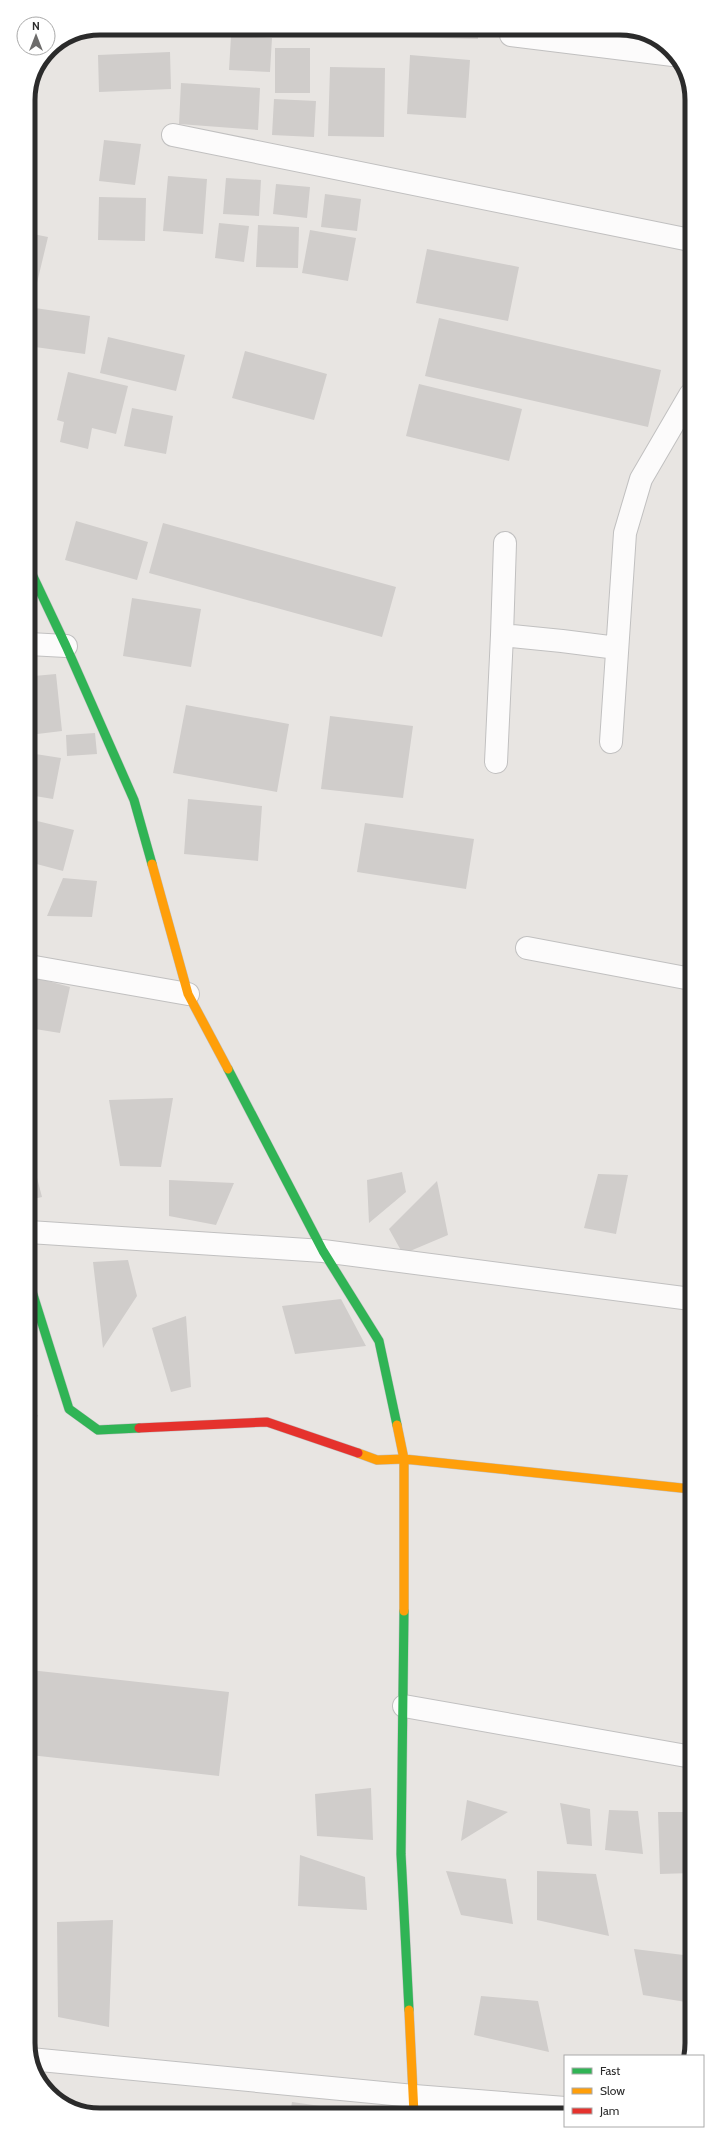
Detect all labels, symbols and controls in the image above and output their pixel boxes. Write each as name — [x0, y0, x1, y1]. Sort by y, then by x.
north arrow — [16, 16, 56, 56]
text: N — [32, 19, 40, 33]
legend — [564, 2055, 704, 2127]
text: Fast — [600, 2063, 620, 2078]
text: Slow — [600, 2083, 625, 2098]
text: Jam — [599, 2103, 619, 2118]

